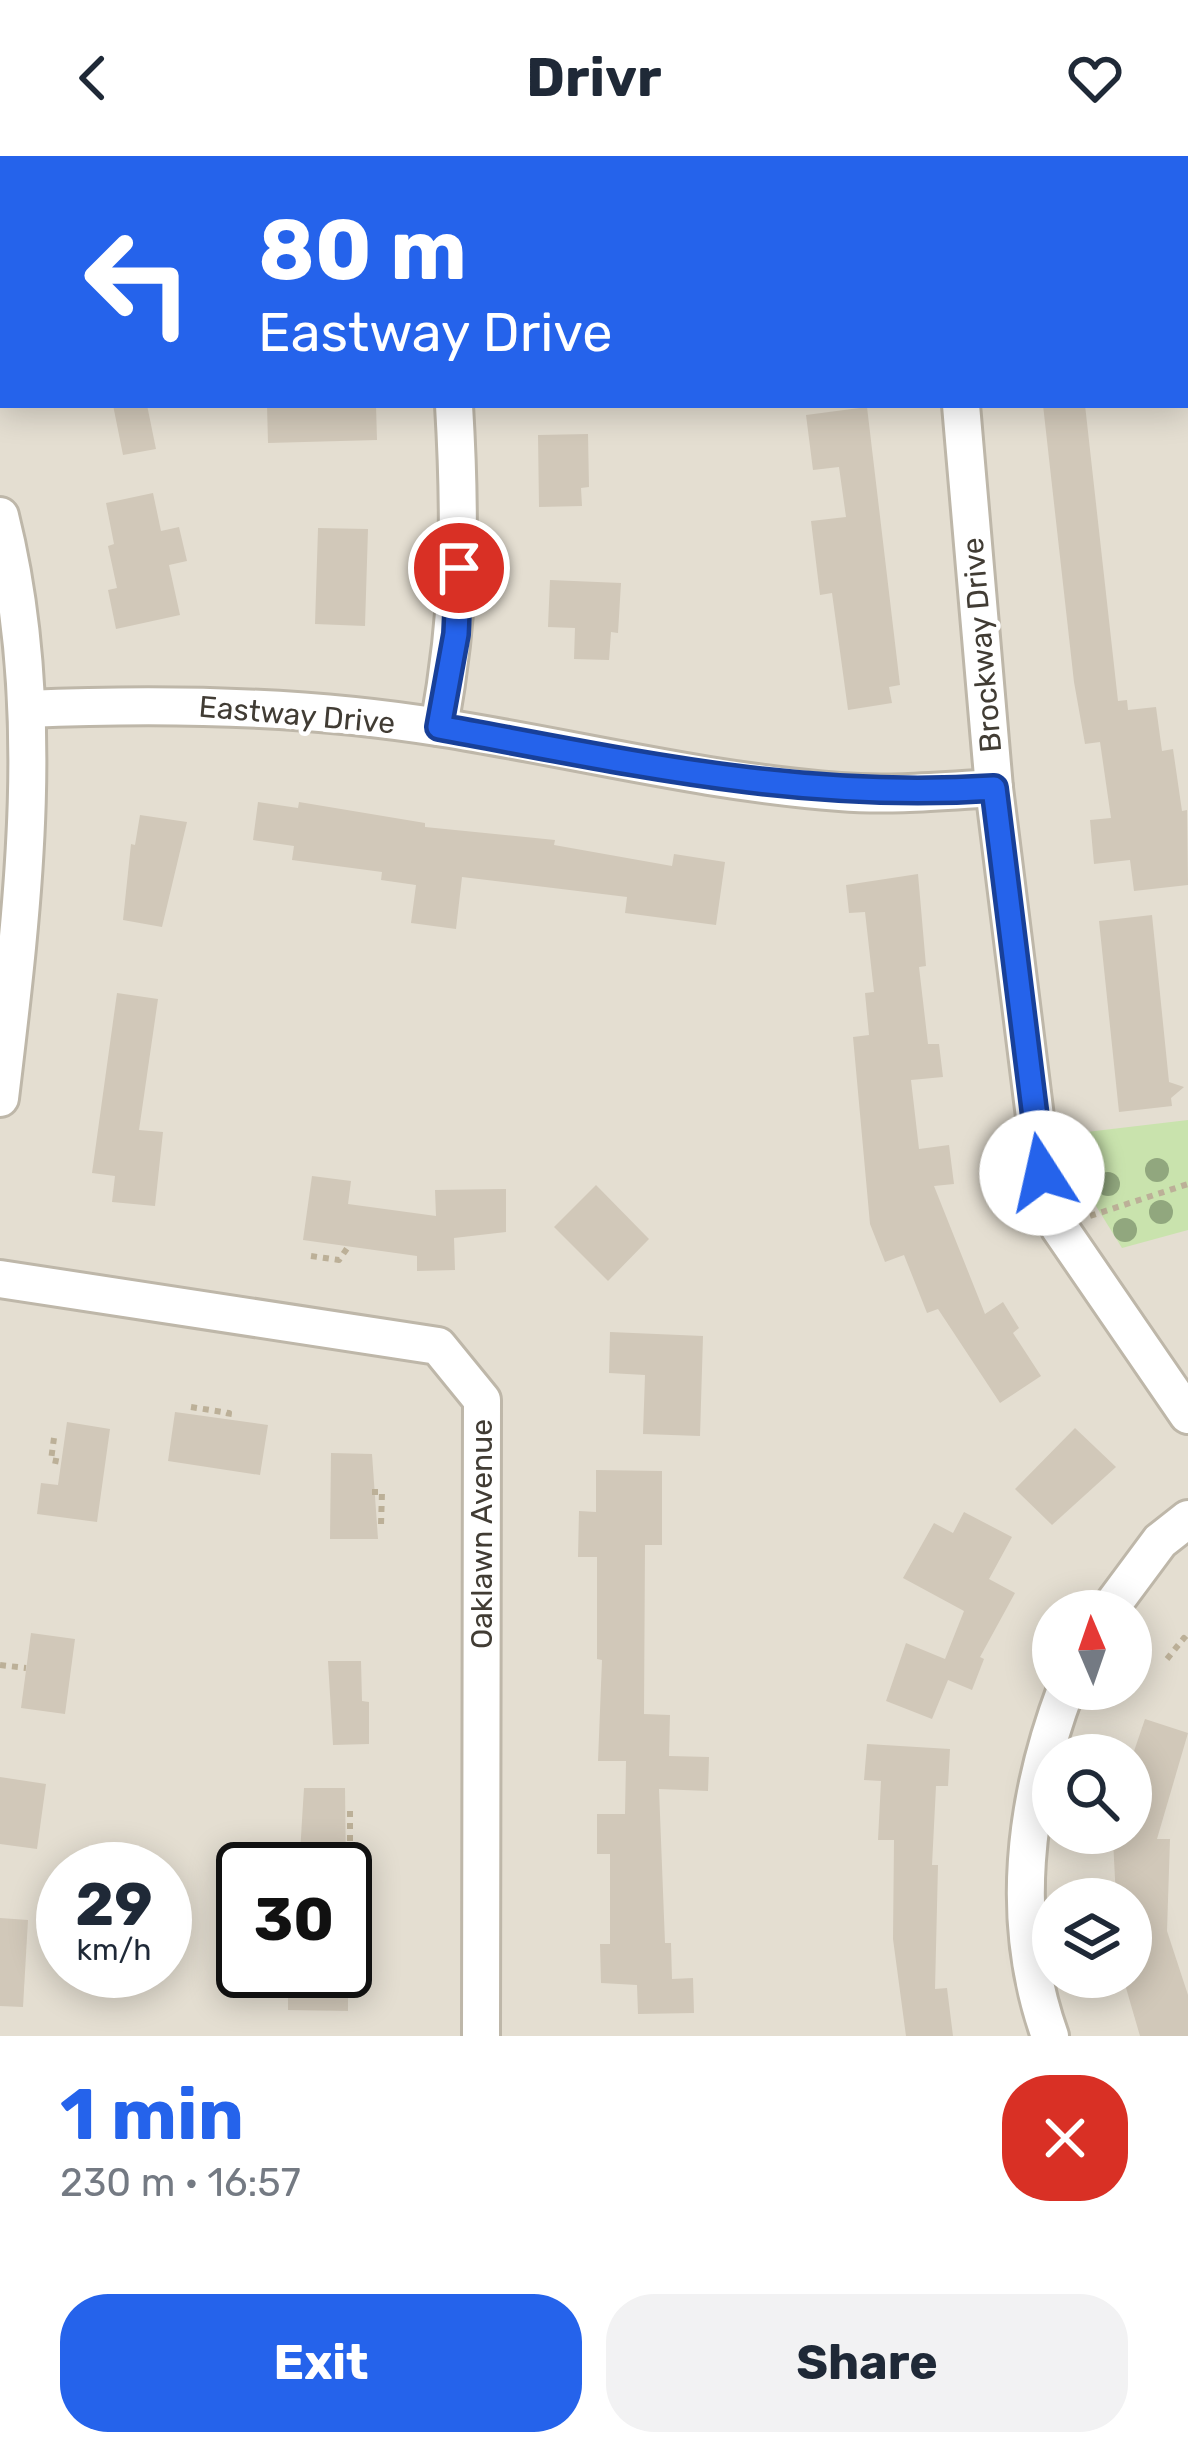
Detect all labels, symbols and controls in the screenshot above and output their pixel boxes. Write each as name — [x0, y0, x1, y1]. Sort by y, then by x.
icon: back — [60, 45, 126, 111]
icon: heart — [1062, 45, 1128, 111]
text: Drivr — [526, 46, 662, 110]
text: 80 m — [258, 200, 467, 300]
icon: left — [60, 204, 216, 360]
text: Eastway Drive — [258, 301, 612, 365]
pin — [408, 517, 510, 619]
icon: arrive — [426, 535, 492, 601]
street label: Brockway Drive — [955, 536, 1009, 754]
street label: Eastway Drive — [197, 688, 397, 742]
position arrow — [979, 1110, 1105, 1236]
street label: Oaklawn Avenue — [464, 1419, 500, 1649]
north arrow — [1032, 1590, 1152, 1710]
map controls — [1032, 1590, 1152, 1998]
button: search — [1032, 1734, 1152, 1854]
speed limit sign: 30 — [216, 1842, 372, 1998]
text: 29 — [75, 1869, 153, 1940]
button: layers — [1032, 1878, 1152, 1998]
text: km/h — [77, 1932, 151, 1968]
text: 1 min — [60, 2072, 244, 2157]
button: close — [1002, 2075, 1128, 2201]
text: 230 m · 16:57 — [60, 2160, 301, 2206]
button: Exit — [60, 2294, 582, 2432]
button: Share — [606, 2294, 1128, 2432]

